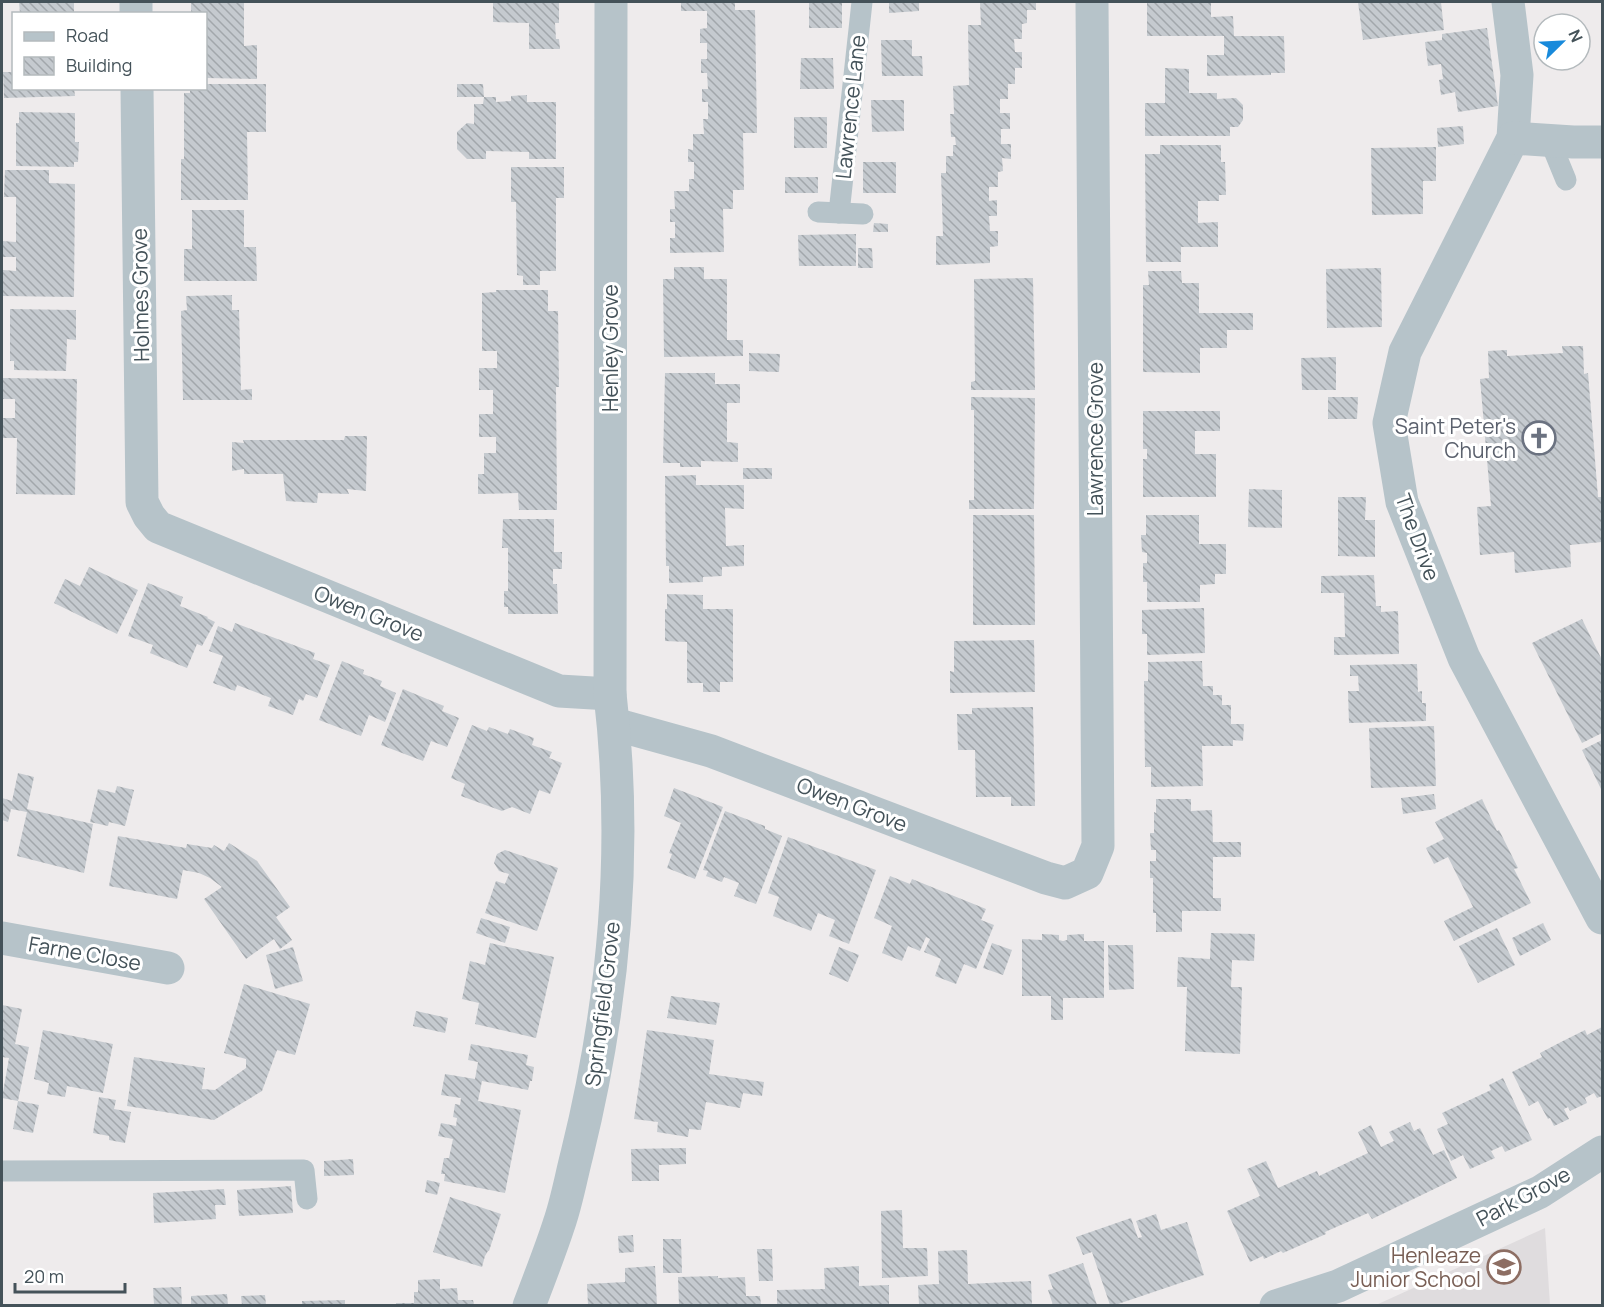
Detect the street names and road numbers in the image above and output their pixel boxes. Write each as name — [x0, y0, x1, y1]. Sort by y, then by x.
street label: Lawrence Lane — [829, 34, 871, 180]
street label: Holmes Grove — [125, 228, 155, 362]
street label: Henley Grove — [596, 284, 624, 412]
street label: Lawrence Grove — [1081, 362, 1109, 516]
street label: The Drive — [1389, 490, 1447, 584]
street label: Owen Grove — [310, 578, 428, 648]
street label: Owen Grove — [793, 770, 911, 838]
street label: Springfield Grove — [578, 920, 626, 1088]
street label: Farne Close — [27, 929, 143, 977]
street label: Park Grove — [1471, 1160, 1575, 1232]

